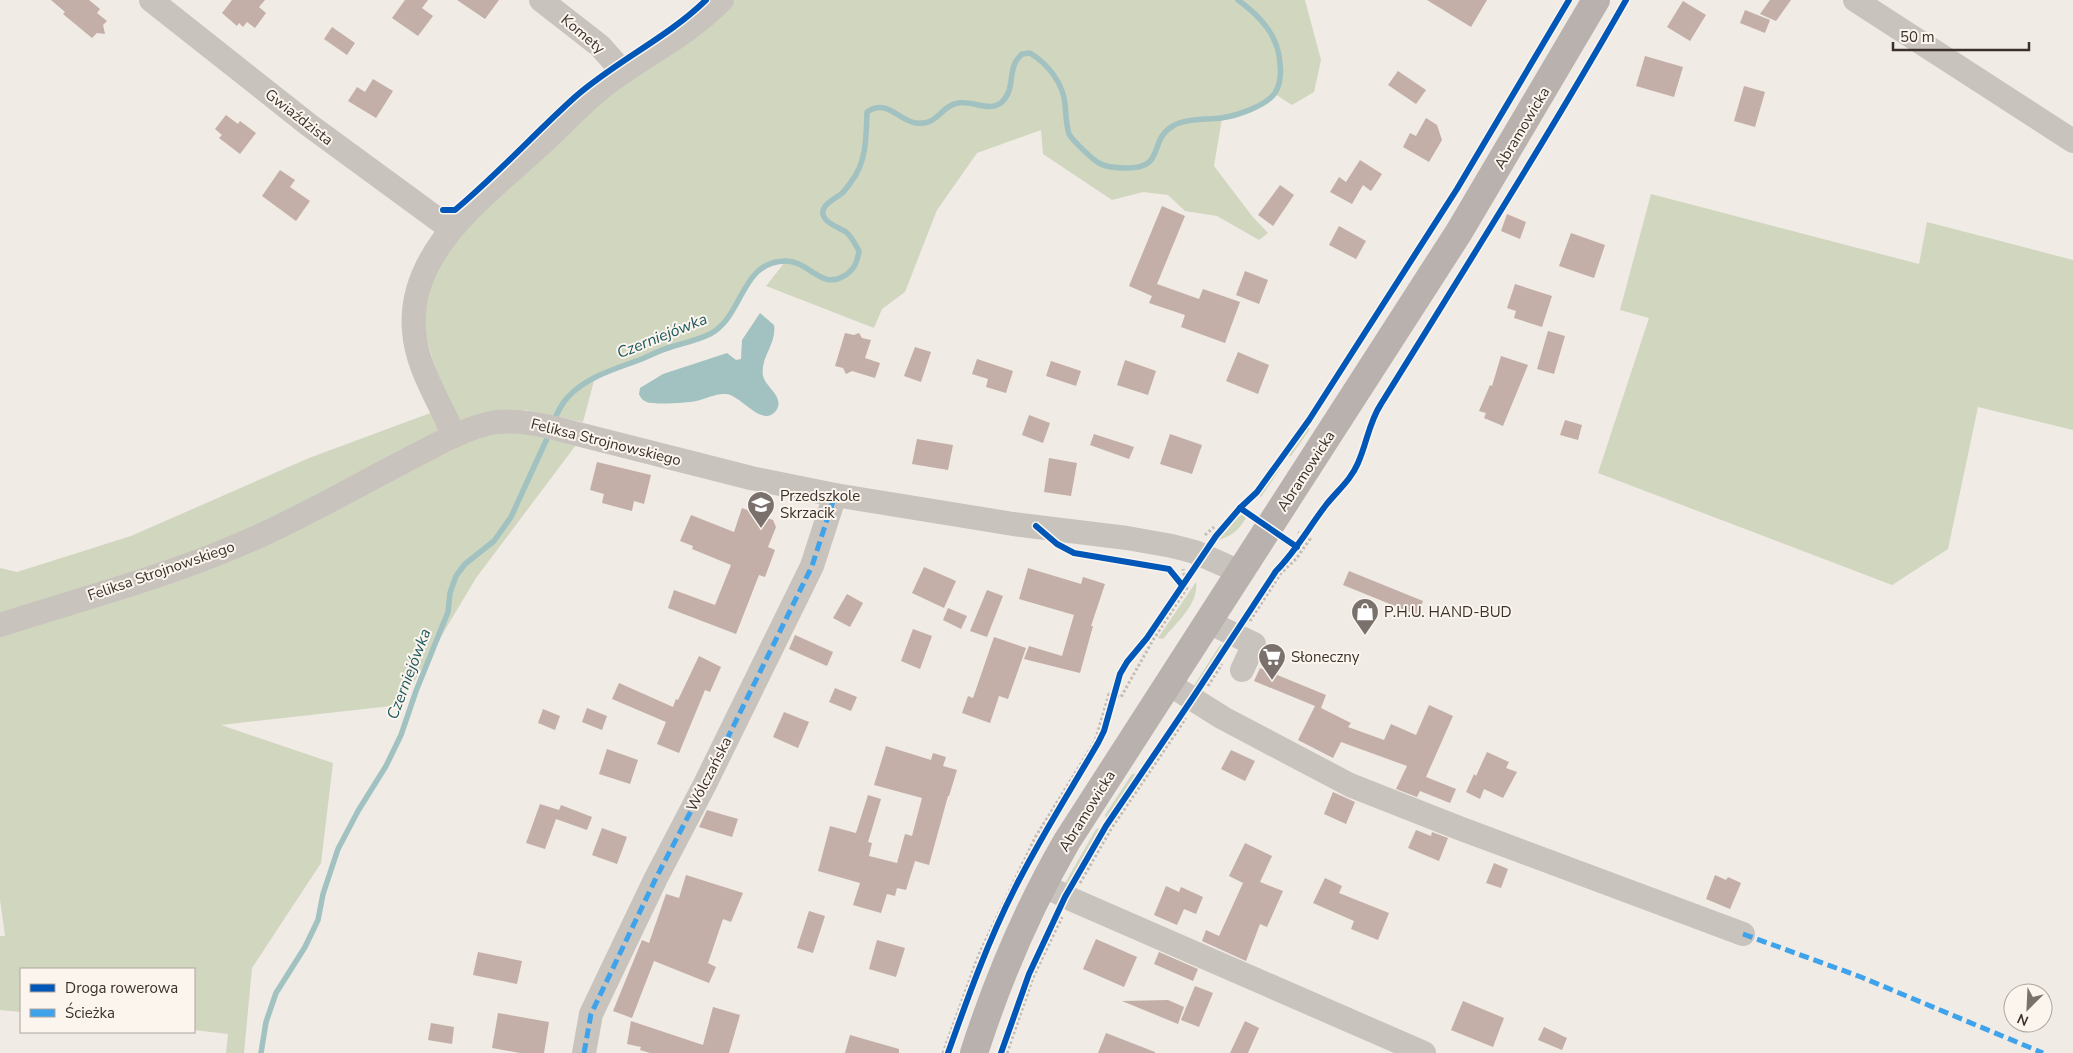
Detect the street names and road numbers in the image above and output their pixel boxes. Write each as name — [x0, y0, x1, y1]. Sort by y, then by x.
street label: Komety — [557, 10, 609, 58]
street label: Abramowicka — [1490, 83, 1554, 173]
street label: Gwiaździsta — [261, 84, 337, 150]
street label: Feliksa Strojnowskiego — [529, 414, 683, 470]
street label: Abramowicka — [1272, 427, 1340, 515]
street label: Feliksa Strojnowskiego — [85, 536, 237, 606]
street label: Wólczańska — [682, 733, 736, 815]
street label: Abramowicka — [1054, 767, 1120, 855]

